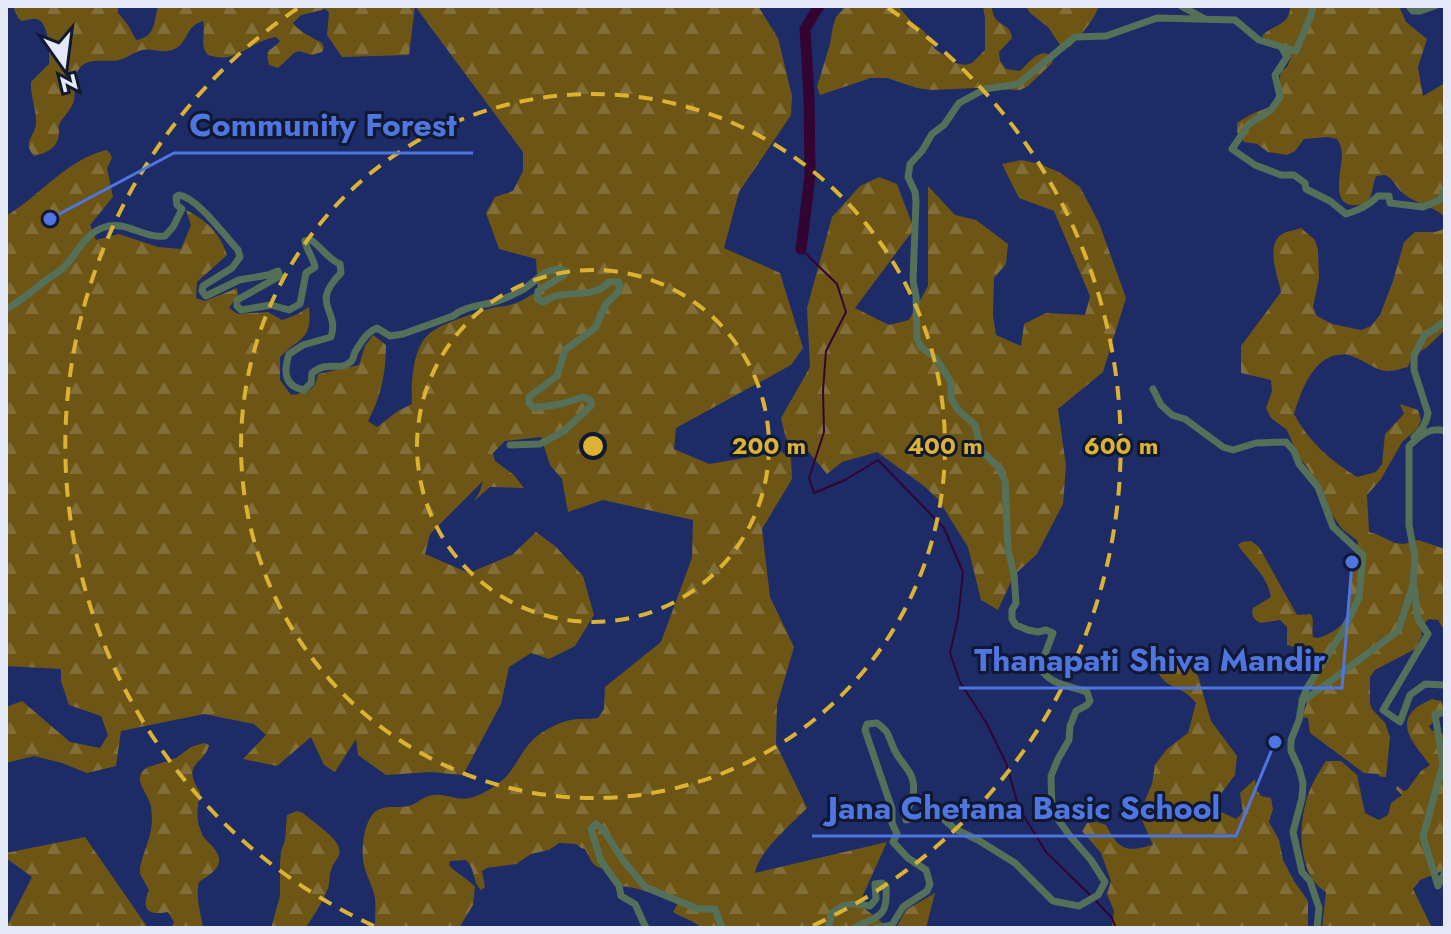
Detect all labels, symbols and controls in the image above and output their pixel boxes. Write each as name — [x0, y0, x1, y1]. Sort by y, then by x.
north arrow — [24, 24, 104, 104]
text: N — [56, 66, 81, 101]
callout: Community Forest — [174, 97, 473, 153]
text: Community Forest — [189, 102, 457, 148]
text: 200 m — [732, 428, 806, 463]
text: 400 m — [907, 428, 983, 463]
text: 600 m — [1084, 428, 1158, 463]
centre of rings — [579, 432, 607, 460]
callout: Thanapati Shiva Mandir — [959, 632, 1342, 688]
text: Thanapati Shiva Mandir — [974, 637, 1326, 683]
callout: Jana Chetana Basic School — [812, 780, 1236, 836]
text: Jana Chetana Basic School — [822, 785, 1220, 831]

